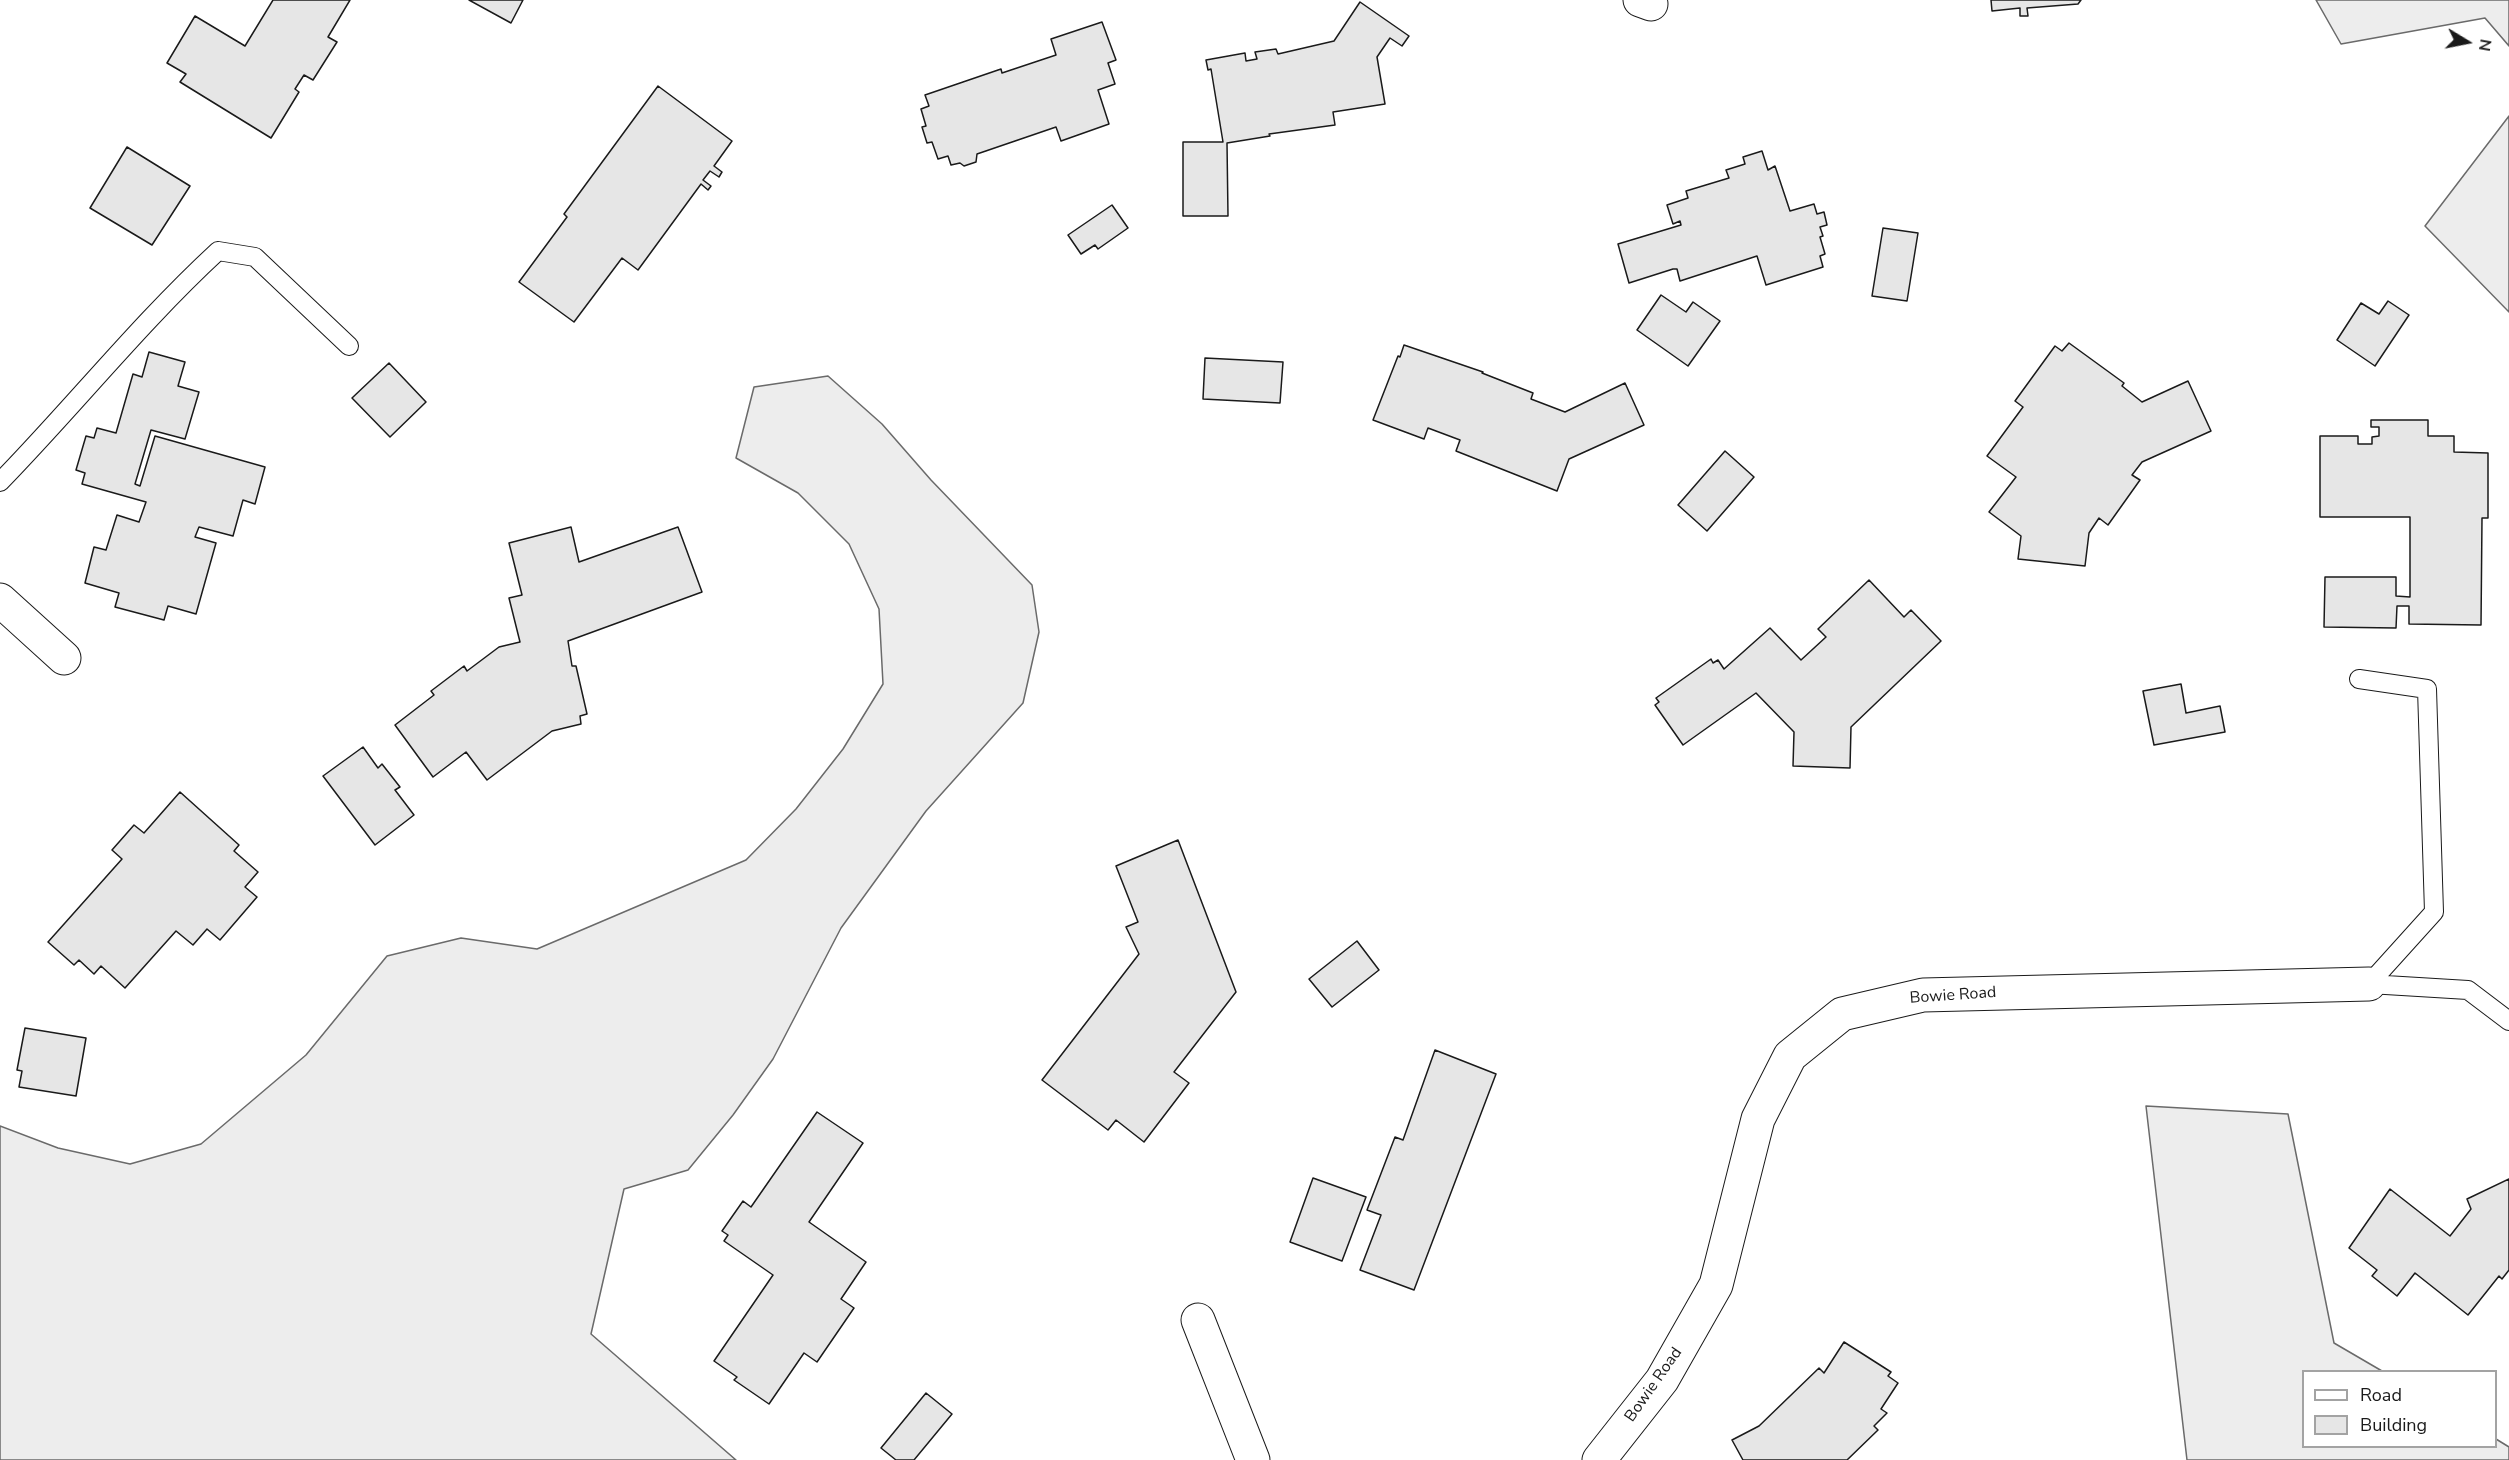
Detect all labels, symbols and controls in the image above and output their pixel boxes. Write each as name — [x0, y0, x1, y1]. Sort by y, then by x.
north arrow — [2437, 12, 2497, 72]
text: N — [2473, 37, 2497, 53]
street label: Bowie Road — [1909, 983, 1997, 1009]
street label: Bowie Road — [1621, 1344, 1687, 1426]
legend — [2302, 1370, 2497, 1448]
text: Road — [2360, 1383, 2402, 1407]
text: Building — [2360, 1413, 2427, 1437]

